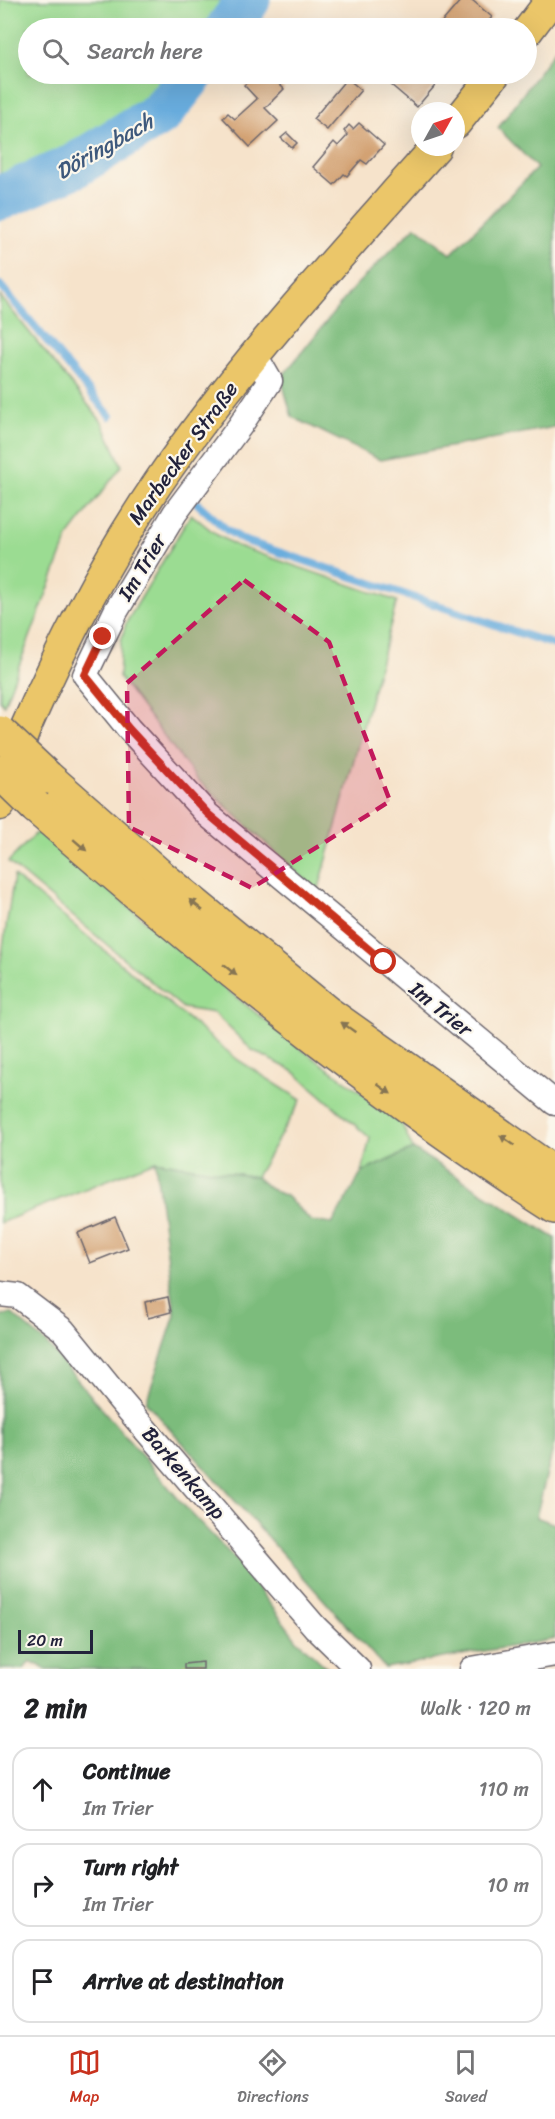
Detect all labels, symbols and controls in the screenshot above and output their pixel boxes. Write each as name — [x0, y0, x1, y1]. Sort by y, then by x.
search box — [18, 18, 537, 84]
text: Search here — [87, 32, 203, 71]
icon: search — [39, 35, 72, 68]
water label: Döringbach — [48, 101, 163, 190]
north arrow — [411, 102, 465, 156]
street label: Marbecker Straße — [118, 373, 249, 533]
street label: Im Trier — [106, 525, 178, 609]
route end — [89, 623, 115, 649]
one-way arrow — [72, 838, 87, 851]
one-way arrow — [188, 899, 204, 912]
route start — [370, 948, 396, 974]
one-way arrow — [222, 964, 238, 977]
street label: Im Trier — [400, 970, 483, 1048]
one-way arrow — [341, 1021, 357, 1033]
one-way arrow — [376, 1083, 392, 1095]
one-way arrow — [499, 1135, 514, 1147]
street label: Barkenkamp — [132, 1417, 236, 1529]
text: 20 m — [27, 1626, 63, 1655]
scale bar — [18, 1627, 93, 1654]
text: 2 min — [24, 1685, 87, 1731]
text: Walk · 120 m — [420, 1691, 531, 1726]
text: Continue — [83, 1752, 171, 1791]
text: 110 m — [479, 1772, 529, 1807]
icon: ahead — [26, 1773, 59, 1806]
text: Im Trier — [83, 1791, 153, 1826]
text: Turn right — [83, 1848, 178, 1887]
text: 10 m — [487, 1868, 529, 1903]
icon: right — [26, 1869, 59, 1902]
text: Im Trier — [83, 1887, 153, 1922]
text: Arrive at destination — [83, 1962, 284, 2001]
icon: arrive — [26, 1965, 59, 1998]
tab: Map — [68, 2046, 101, 2111]
tab: Directions — [237, 2046, 309, 2111]
tab: Saved — [445, 2046, 487, 2111]

